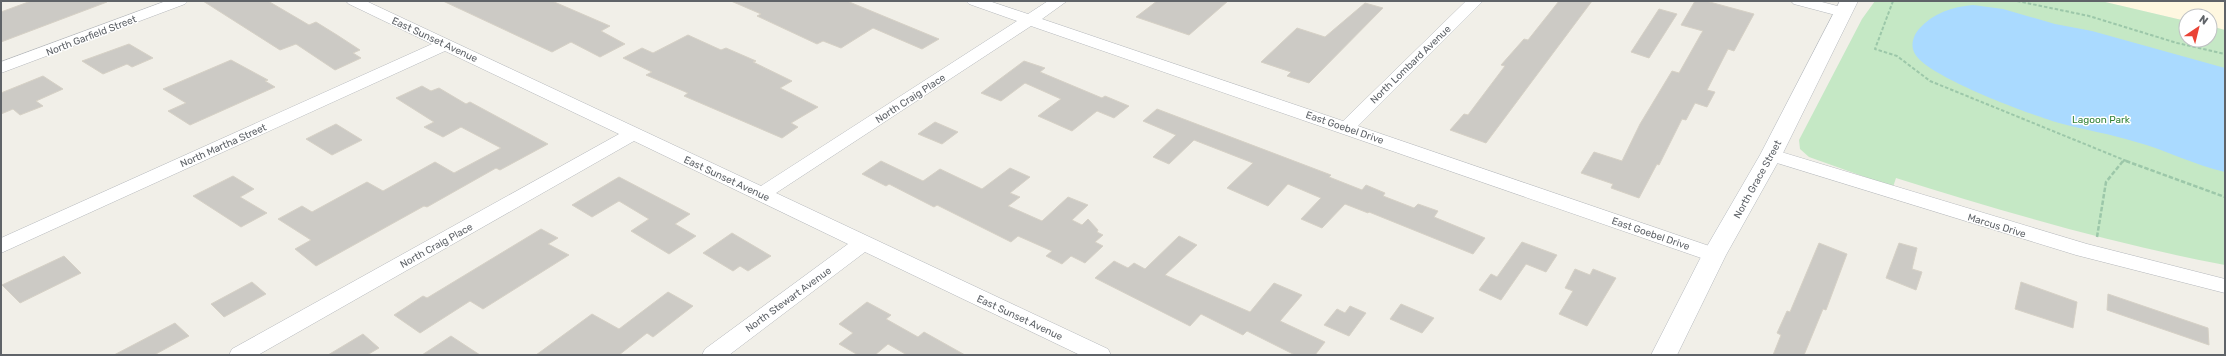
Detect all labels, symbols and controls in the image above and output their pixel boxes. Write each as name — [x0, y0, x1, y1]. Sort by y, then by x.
north arrow — [2178, 8, 2218, 48]
street label: North Garfield Street — [44, 13, 138, 59]
text: N — [2196, 13, 2210, 28]
street label: East Sunset Avenue — [390, 15, 480, 65]
street label: North Lombard Avenue — [1368, 23, 1454, 106]
street label: North Craig Place — [873, 71, 948, 126]
street label: East Goebel Drive — [1304, 109, 1386, 147]
park label: Lagoon Park — [2072, 114, 2131, 126]
street label: North Martha Street — [178, 121, 268, 170]
street label: North Grace Street — [1731, 138, 1784, 221]
street label: East Sunset Avenue — [682, 154, 772, 204]
street label: Marcus Drive — [1966, 211, 2028, 241]
street label: East Goebel Drive — [1610, 215, 1692, 253]
street label: North Craig Place — [398, 221, 475, 271]
street label: North Stewart Avenue — [743, 264, 834, 335]
street label: East Sunset Avenue — [975, 293, 1065, 343]

